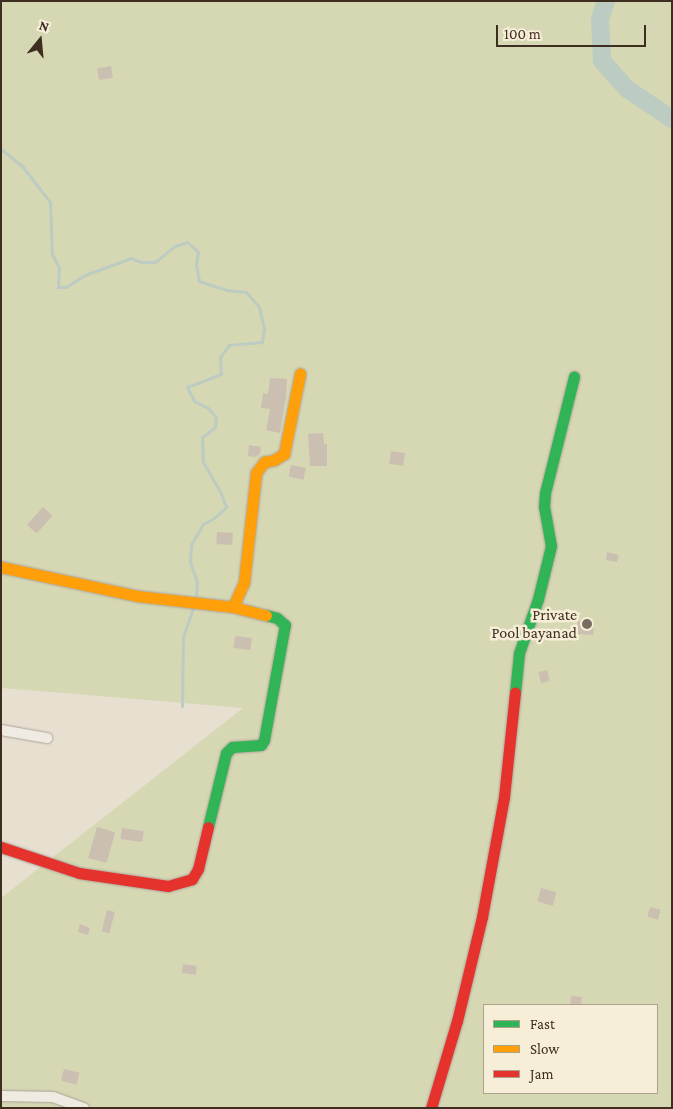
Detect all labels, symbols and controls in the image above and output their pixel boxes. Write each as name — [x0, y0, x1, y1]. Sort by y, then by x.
north arrow — [15, 15, 65, 65]
scale bar — [498, 15, 648, 47]
text: N — [37, 17, 51, 35]
text: 100 m — [504, 26, 541, 42]
place label: Private Pool bayanad — [492, 605, 577, 643]
marker: Private Pool bayanad — [581, 618, 593, 630]
legend — [483, 1004, 658, 1094]
text: Fast — [530, 1016, 555, 1032]
text: Slow — [530, 1041, 559, 1057]
text: Jam — [530, 1066, 553, 1082]

